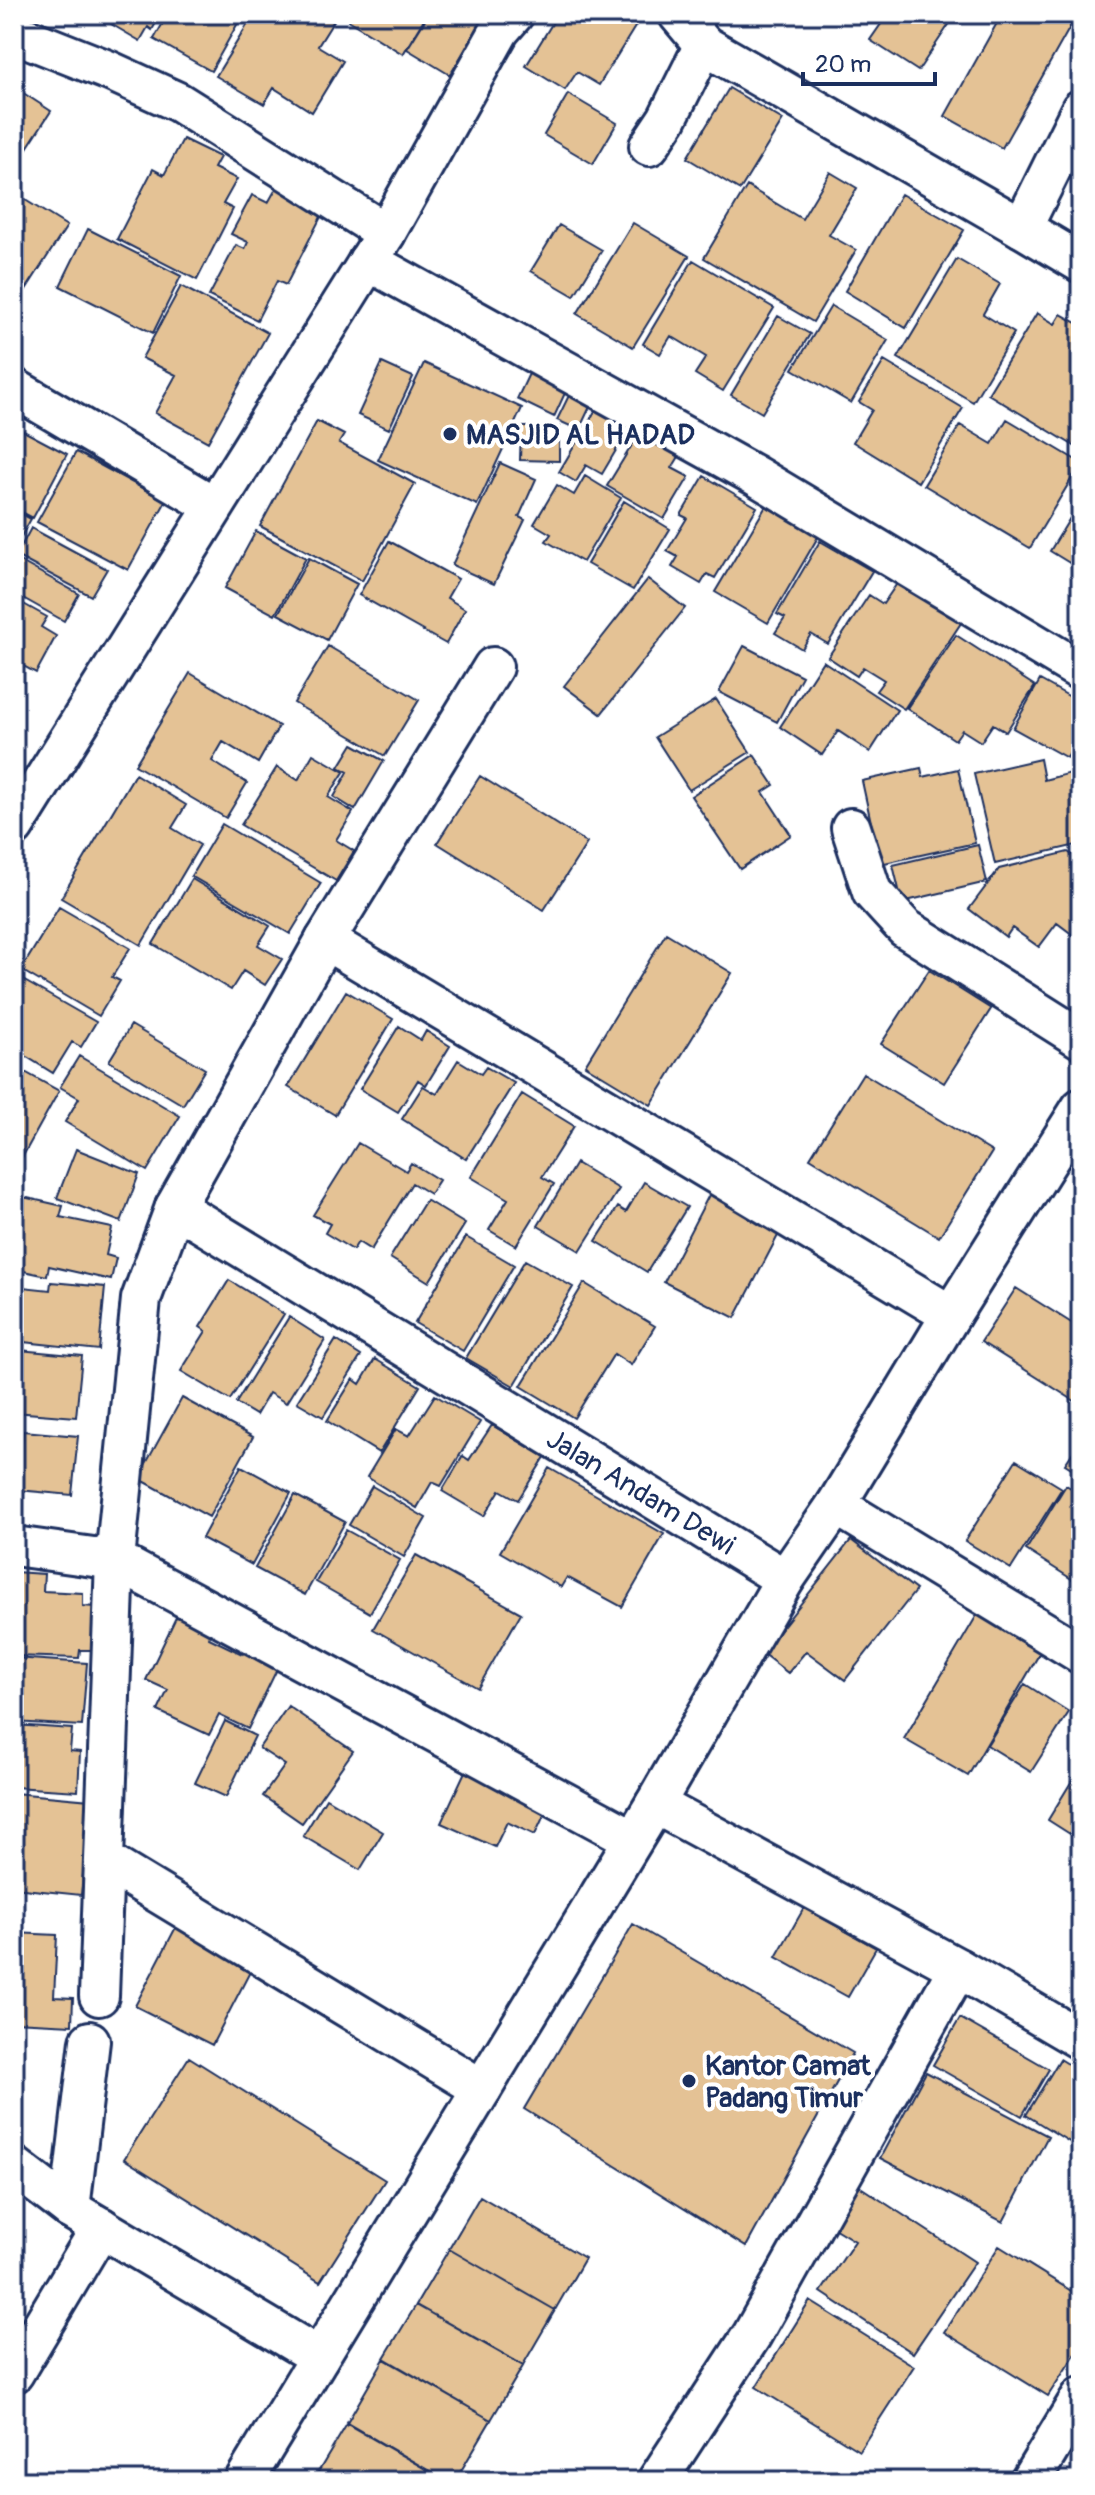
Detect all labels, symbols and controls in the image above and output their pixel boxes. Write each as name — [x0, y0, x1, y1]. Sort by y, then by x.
scale bar — [803, 36, 935, 86]
text: 20 m — [815, 50, 871, 79]
place label: MASJID AL HADAD — [466, 418, 695, 453]
marker: MASJID AL HADAD — [441, 425, 459, 443]
street label: Jalan Andam Dewi — [540, 1422, 741, 1563]
place label: Kantor Camat Padang Timur — [705, 2049, 871, 2116]
marker: Kantor Camat Padang Timur — [680, 2072, 698, 2090]

